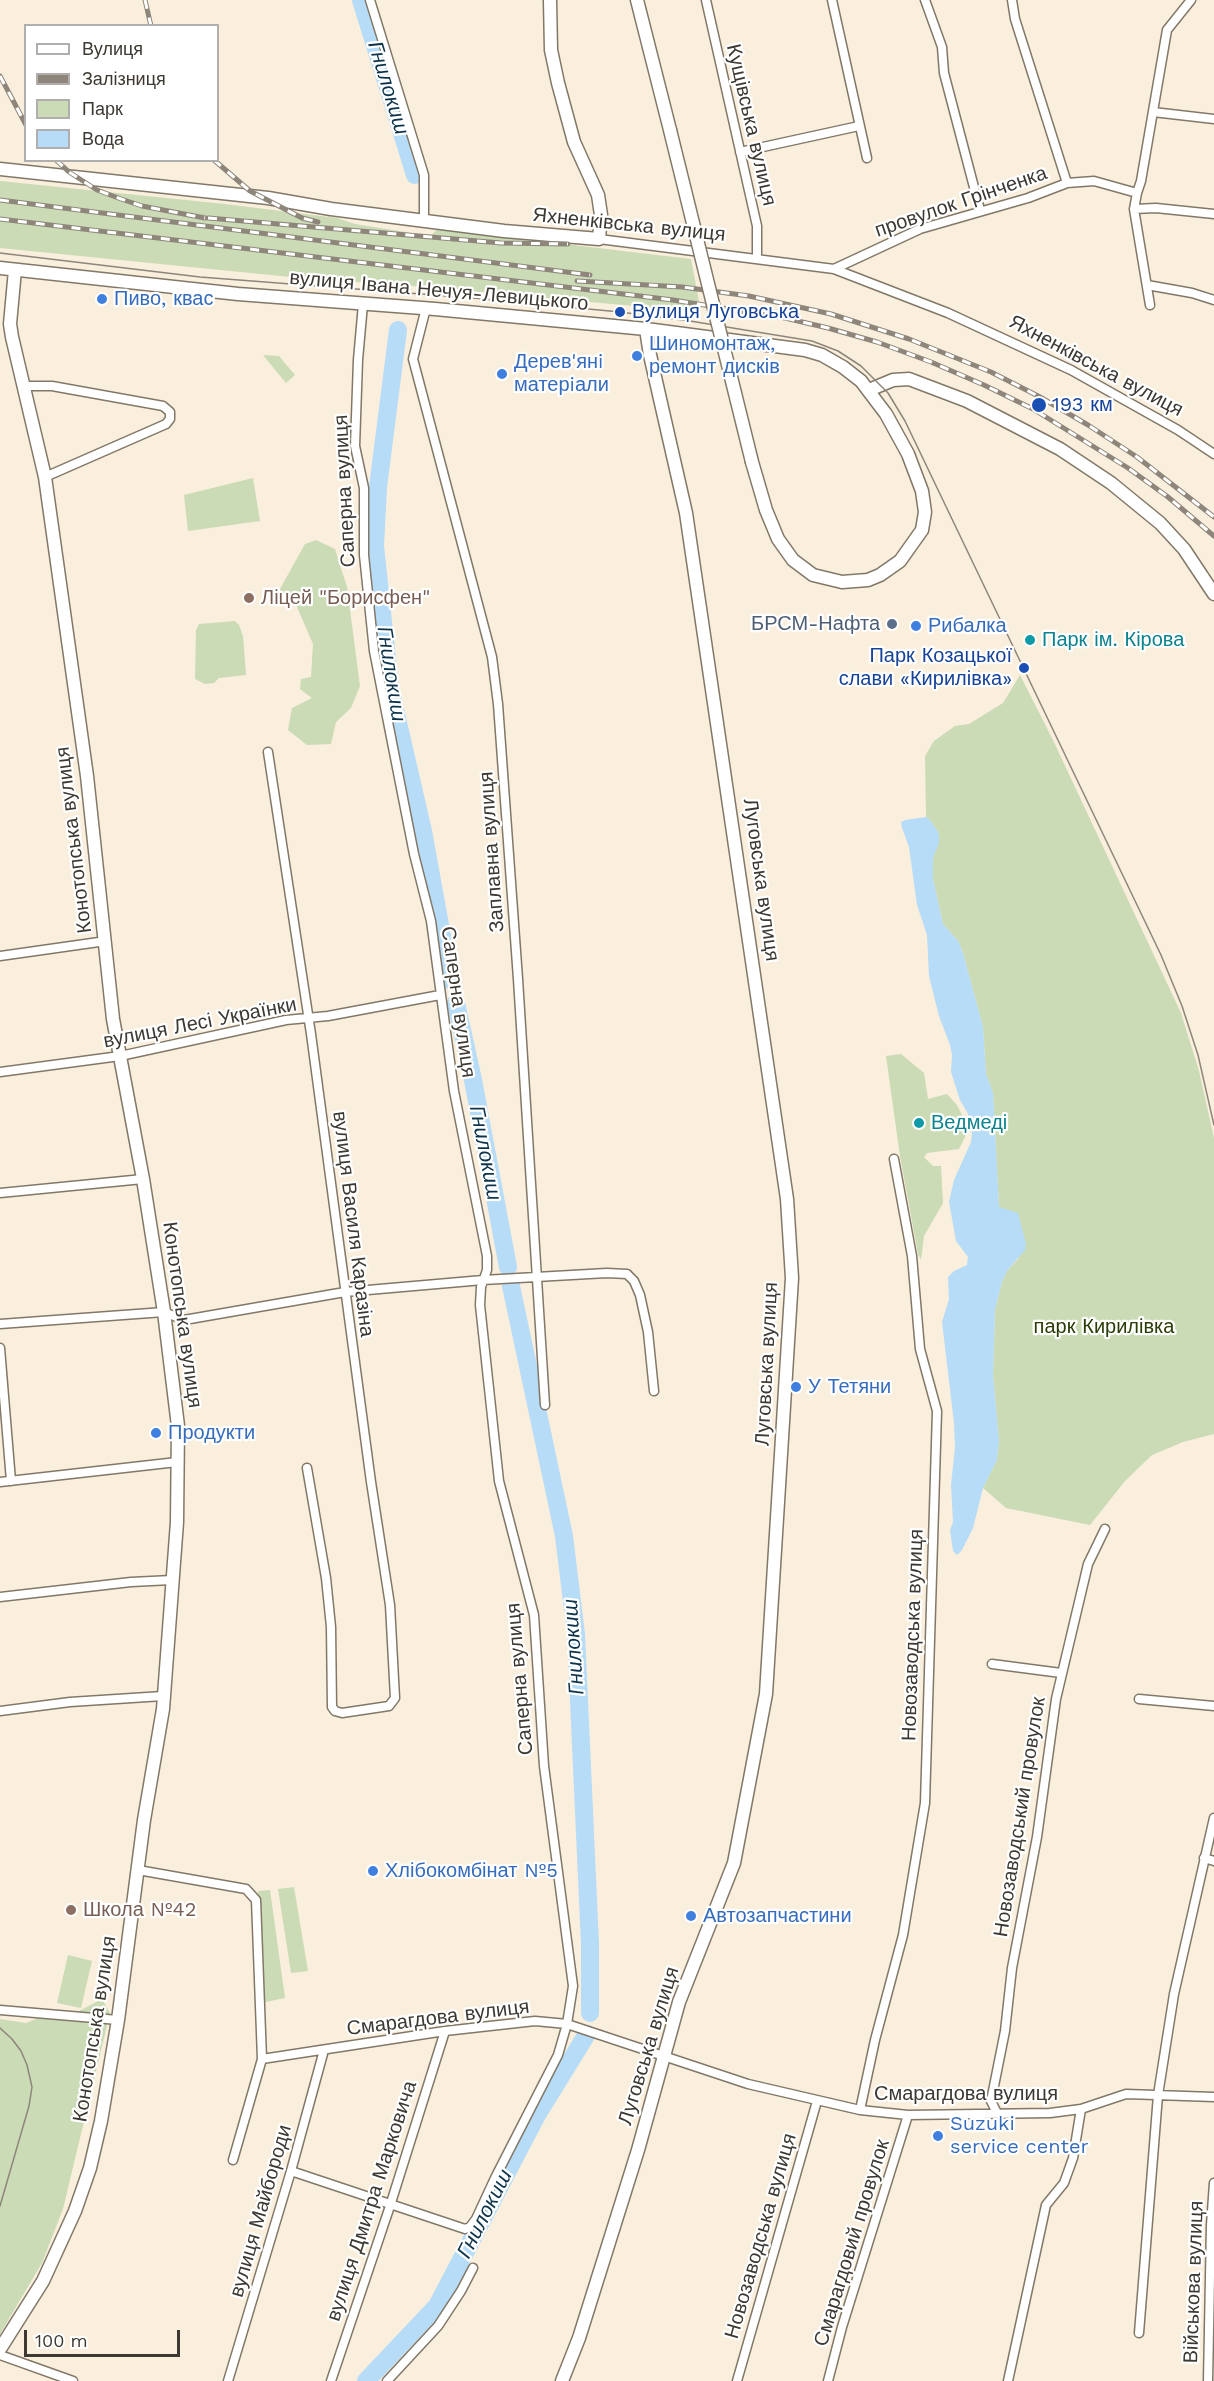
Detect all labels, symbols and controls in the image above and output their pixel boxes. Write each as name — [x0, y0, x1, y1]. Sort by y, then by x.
legend — [24, 24, 219, 162]
text: Вулиця — [82, 38, 143, 59]
water label: Гнилокиш — [362, 38, 414, 138]
street label: Кущівська вулиця — [721, 42, 781, 208]
text: Залізниця — [82, 68, 166, 89]
text: Парк — [82, 98, 123, 119]
text: Вода — [82, 128, 124, 149]
street label: провулок Грінченка — [872, 161, 1050, 243]
street label: Яхненківська вулиця — [531, 203, 727, 247]
street label: вулиця Івана Нечуя-Левицького — [289, 266, 589, 316]
place label: Пиво, квас — [114, 287, 213, 311]
marker: Пиво, квас — [95, 292, 109, 306]
place label: Вулиця Луговська — [632, 300, 799, 324]
marker: Вулиця Луговська — [613, 305, 627, 319]
street label: Яхненківська вулиця — [1005, 310, 1187, 422]
place label: Шиномонтаж, ремонт дисків — [649, 332, 780, 379]
marker: Шиномонтаж, ремонт дисків — [630, 349, 644, 363]
place label: Дерев'янi матерiали — [514, 350, 609, 397]
marker: Дерев'янi матерiали — [495, 367, 509, 381]
place label: 193 км — [1052, 393, 1113, 417]
marker: 193 км — [1030, 396, 1048, 414]
street label: Саперна вулиця — [329, 414, 361, 568]
place label: Ліцей "Борисфен" — [261, 586, 430, 610]
marker: Ліцей "Борисфен" — [242, 591, 256, 605]
place label: БРСМ-Нафта — [751, 612, 880, 636]
place label: Рибалка — [928, 614, 1007, 638]
marker: БРСМ-Нафта — [885, 617, 899, 631]
marker: Рибалка — [909, 619, 923, 633]
water label: Гнилокиш — [371, 624, 411, 724]
place label: Парк ім. Кірова — [1042, 628, 1184, 652]
marker: Парк ім. Кірова — [1023, 633, 1037, 647]
place label: Парк Козацької слави «Кирилівка» — [839, 644, 1012, 691]
marker: Парк Козацької слави «Кирилівка» — [1017, 661, 1031, 675]
street label: Конотопська вулиця — [51, 745, 97, 935]
street label: Заплавна вулиця — [474, 771, 510, 933]
street label: Луговська вулиця — [738, 797, 784, 963]
street label: Саперна вулиця — [435, 925, 481, 1079]
street label: вулиця Лесі Українки — [101, 992, 299, 1054]
water label: Гнилокиш — [463, 1103, 507, 1203]
street label: вулиця Василя Каразіна — [327, 1110, 379, 1338]
place label: Ведмеді — [931, 1111, 1007, 1135]
marker: Ведмеді — [912, 1116, 926, 1130]
street label: Конотопська вулиця — [157, 1220, 207, 1410]
street label: Луговська вулиця — [751, 1281, 783, 1447]
park label: парк Кирилівка — [1034, 1315, 1174, 1339]
place label: У Тетяни — [808, 1375, 891, 1399]
marker: У Тетяни — [789, 1380, 803, 1394]
place label: Продукти — [168, 1421, 255, 1445]
marker: Продукти — [149, 1426, 163, 1440]
street label: Новозаводська вулиця — [897, 1528, 929, 1742]
water label: Гнилокиш — [558, 1598, 590, 1696]
street label: Саперна вулиця — [501, 1602, 539, 1756]
street label: Новозаводський провулок — [989, 1695, 1051, 1939]
place label: Хлібокомбінат №5 — [385, 1859, 558, 1883]
marker: Хлібокомбінат №5 — [366, 1864, 380, 1878]
place label: Школа №42 — [83, 1898, 196, 1922]
marker: Школа №42 — [64, 1903, 78, 1917]
place label: Автозапчастини — [703, 1904, 852, 1928]
marker: Автозапчастини — [684, 1909, 698, 1923]
street label: Конотопська вулиця — [68, 1934, 122, 2124]
street label: Луговська вулиця — [614, 1964, 684, 2128]
street label: Смарагдова вулиця — [345, 1995, 531, 2041]
street label: вулиця Дмитра Марковича — [322, 2078, 422, 2324]
street label: Смарагдова вулиця — [874, 2082, 1058, 2106]
place label: Suzuki service center — [950, 2112, 1089, 2159]
street label: вулиця Майбороди — [225, 2122, 297, 2300]
marker: Suzuki service center — [931, 2129, 945, 2143]
street label: Новозаводська вулиця — [720, 2131, 802, 2341]
street label: Смарагдовий провулок — [809, 2137, 895, 2349]
water label: Гнилокиш — [452, 2165, 518, 2263]
street label: Військова вулиця — [1179, 2200, 1209, 2364]
scale bar — [27, 2318, 183, 2356]
text: 100 m — [35, 2330, 88, 2351]

